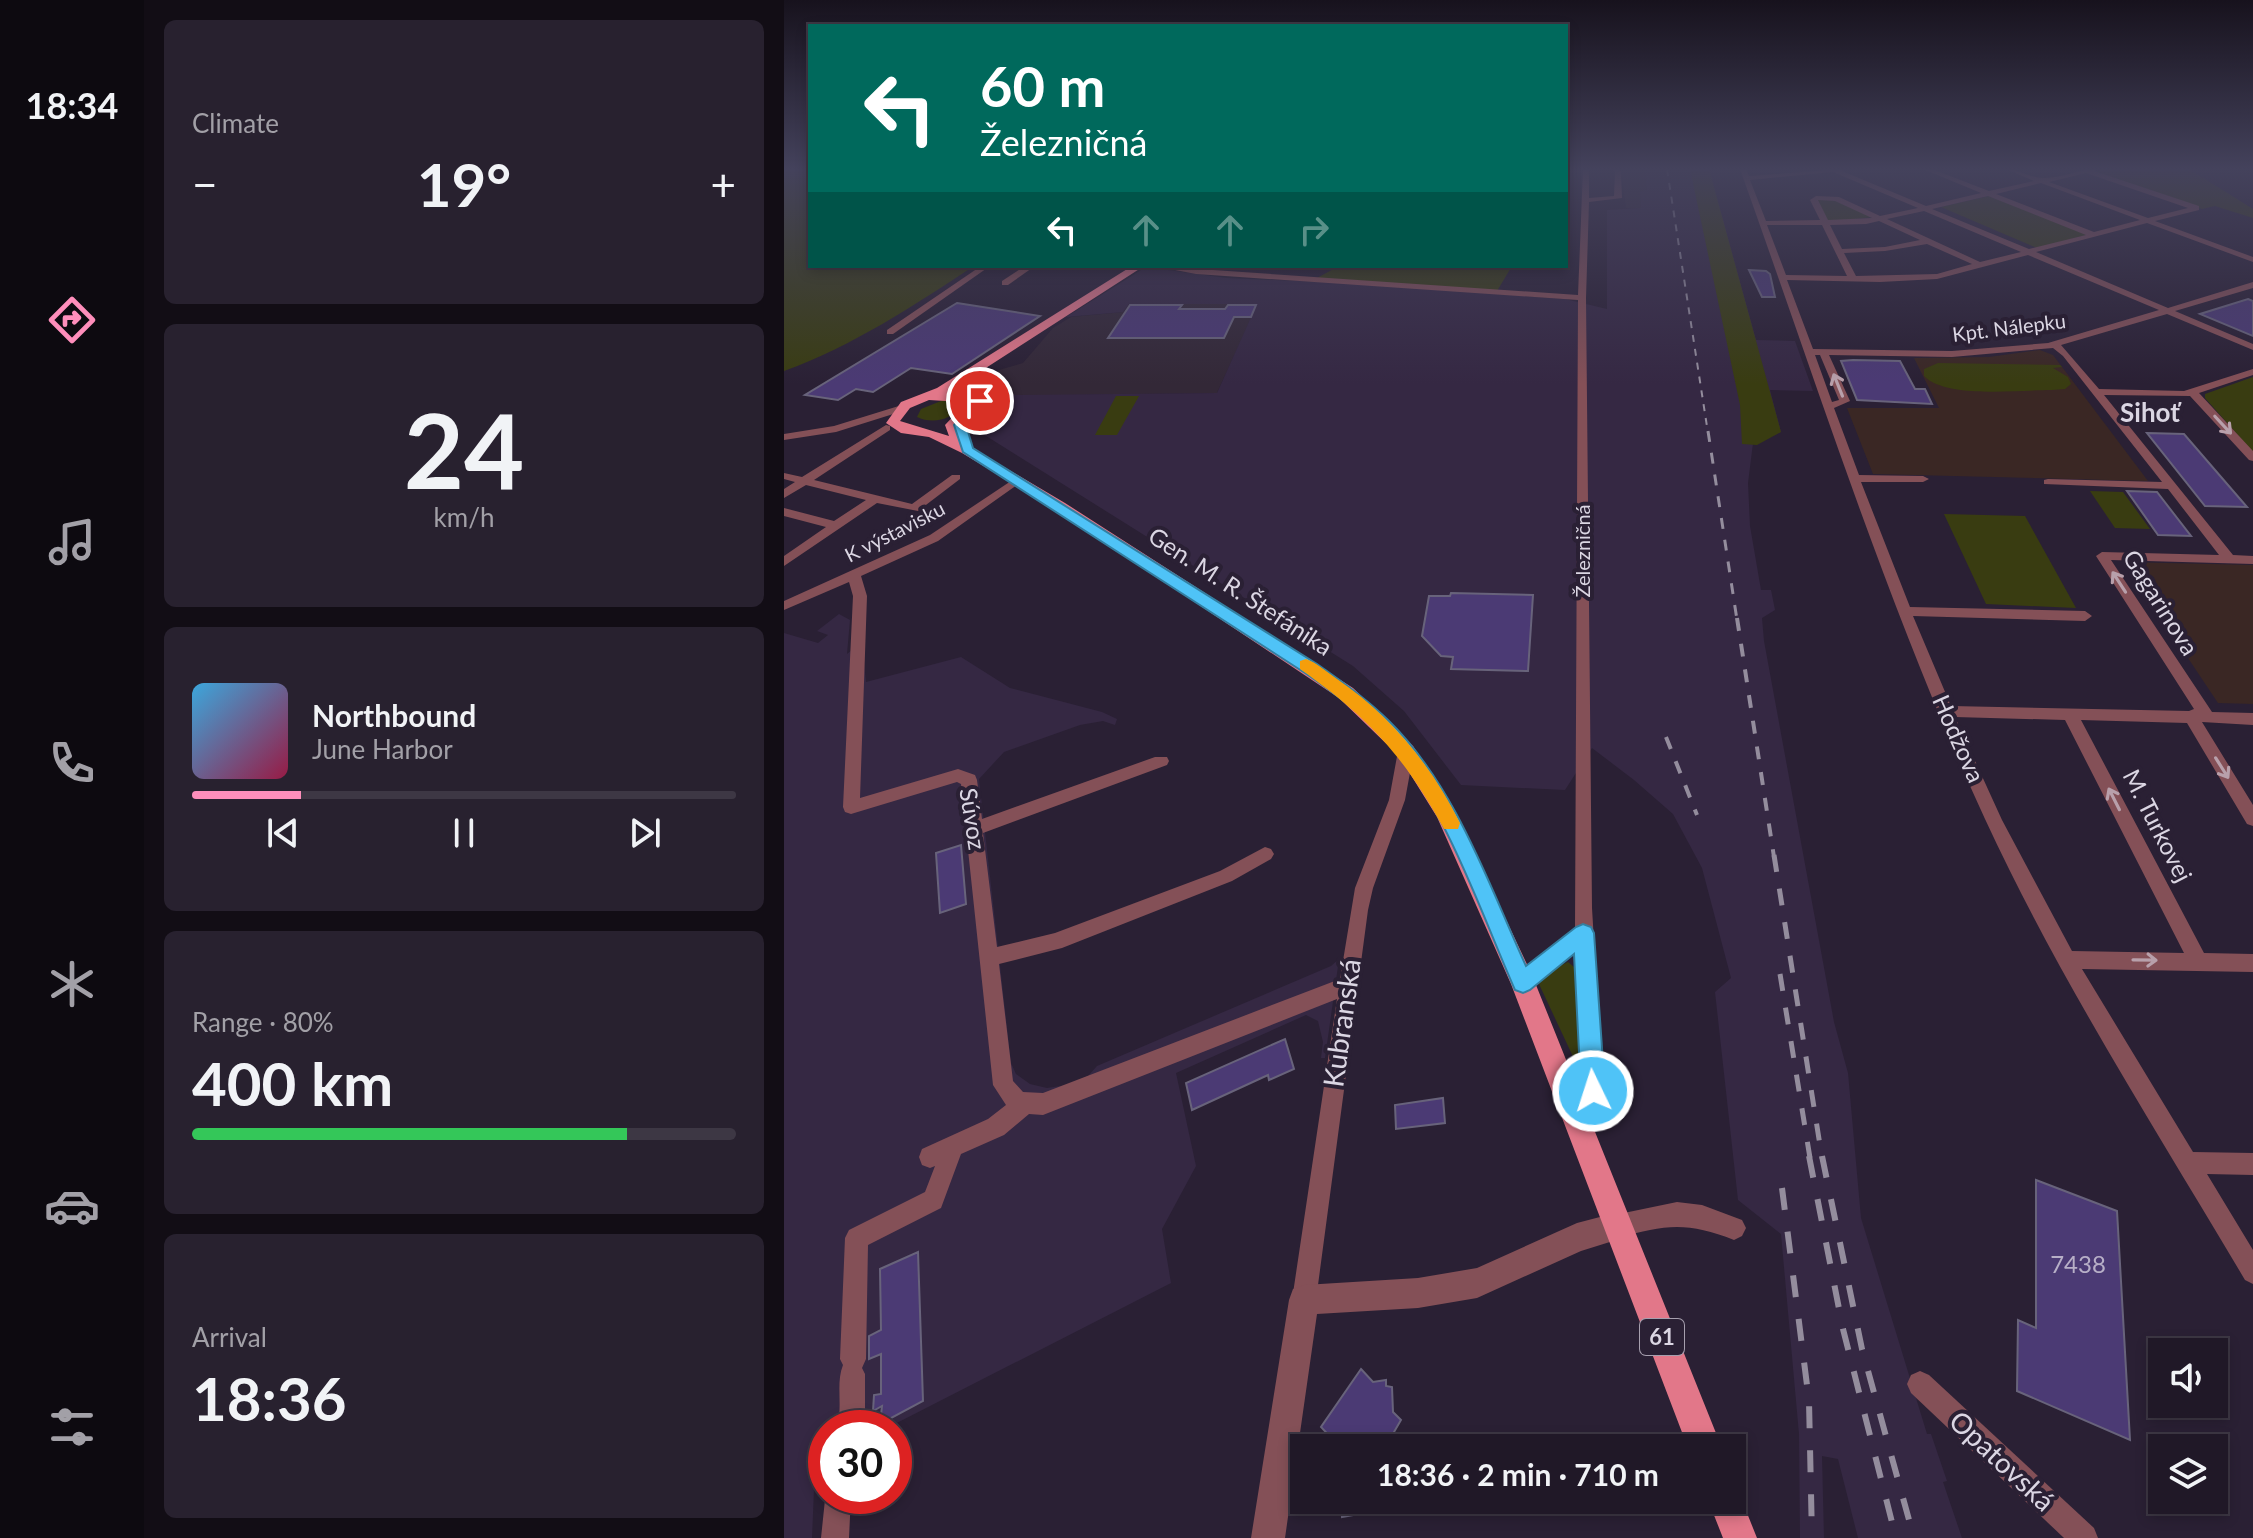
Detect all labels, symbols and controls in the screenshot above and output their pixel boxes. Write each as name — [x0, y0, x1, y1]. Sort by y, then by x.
text: 60 m — [980, 52, 1105, 119]
icon: left — [848, 56, 952, 160]
text: 18:34 — [26, 83, 118, 127]
text: Climate — [192, 107, 279, 139]
text: Železničná — [980, 120, 1148, 164]
text: 19° — [417, 148, 511, 220]
text: − — [192, 158, 218, 210]
text: + — [710, 158, 736, 210]
icon: left — [1040, 208, 1084, 252]
icon: ahead — [1124, 208, 1168, 252]
icon: ahead — [1208, 208, 1252, 252]
icon: right — [1292, 208, 1336, 252]
icon: directions — [44, 292, 100, 348]
street label: Kpt. Nálepku — [1951, 308, 2067, 346]
pin — [946, 367, 1014, 435]
one-way arrow — [1830, 373, 1845, 398]
icon: arrive — [958, 379, 1002, 423]
text: 24 — [404, 386, 524, 511]
district label: Sihoť — [2120, 396, 2182, 428]
one-way arrow — [2214, 415, 2232, 435]
street label: K výstavisku — [841, 496, 949, 567]
text: km/h — [434, 501, 494, 533]
street label: Železničná — [1570, 504, 1594, 598]
icon: music — [44, 514, 100, 570]
street label: Gen. M. R. Štefánika — [1143, 520, 1338, 661]
street label: Gagarinova — [2117, 544, 2205, 660]
one-way arrow — [2111, 571, 2127, 594]
street label: Hodžova — [1927, 690, 1992, 787]
text: Northbound — [312, 697, 476, 733]
text: June Harbor — [312, 733, 453, 765]
icon: phone — [44, 735, 100, 791]
one-way arrow — [2214, 756, 2230, 779]
street label: M. Turkovej — [2118, 764, 2199, 886]
street label: Súvoz — [954, 786, 993, 852]
one-way arrow — [2105, 787, 2121, 811]
icon: previous — [261, 811, 305, 855]
icon: pause — [442, 811, 486, 855]
icon: next — [623, 811, 667, 855]
one-way arrow — [2131, 953, 2158, 968]
icon: climate — [44, 956, 100, 1012]
street label: Kubranská — [1315, 957, 1367, 1089]
text: Range · 80% — [192, 1006, 334, 1038]
text: 400 km — [192, 1047, 393, 1119]
position arrow — [1551, 1049, 1635, 1133]
icon: car — [44, 1178, 100, 1234]
house number: 7438 — [2050, 1249, 2106, 1278]
road number: 61 — [1640, 1319, 1684, 1355]
text: Arrival — [192, 1321, 267, 1353]
map controls — [2148, 1338, 2228, 1514]
button: sound — [2148, 1338, 2228, 1418]
text: 18:36 — [192, 1362, 347, 1434]
icon: filters — [44, 1399, 100, 1455]
street label: Opatovská — [1943, 1403, 2062, 1518]
speed limit sign: 30 — [808, 1410, 912, 1514]
button: layers — [2148, 1434, 2228, 1514]
text: 18:36 · 2 min · 710 m — [1377, 1456, 1659, 1492]

